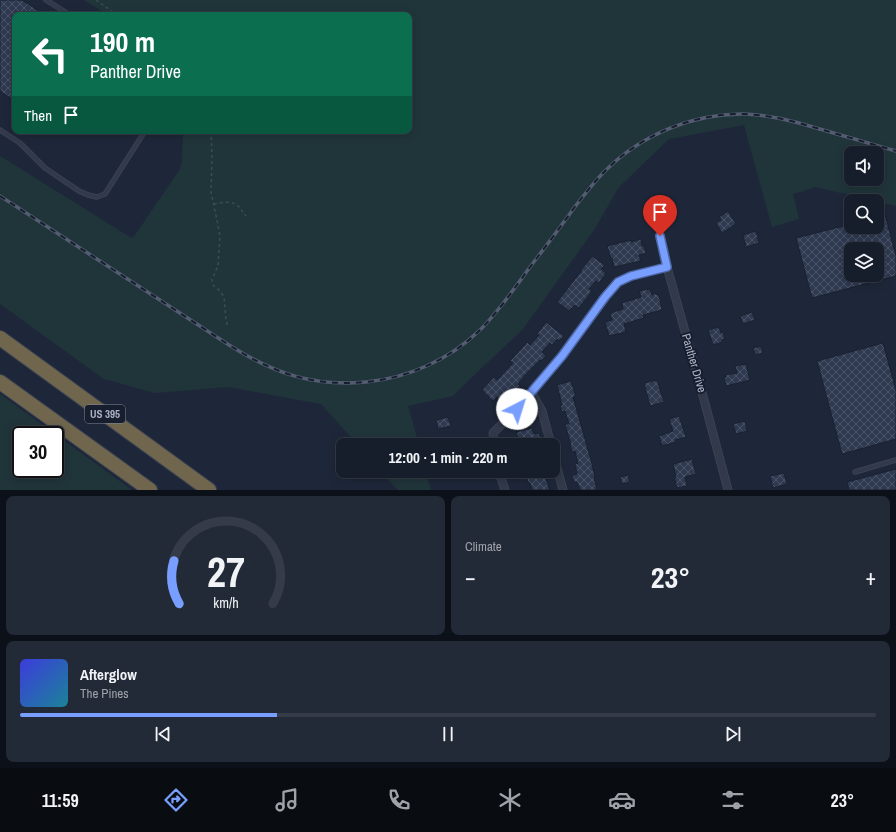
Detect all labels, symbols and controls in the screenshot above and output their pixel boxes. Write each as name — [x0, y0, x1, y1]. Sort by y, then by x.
text: 190 m — [90, 23, 155, 61]
icon: left — [24, 28, 76, 80]
text: Panther Drive — [90, 59, 181, 84]
icon: arrive — [60, 104, 82, 126]
text: Then — [24, 105, 52, 126]
map controls — [844, 146, 884, 282]
button: sound — [844, 146, 884, 186]
button: search — [844, 194, 884, 234]
pin — [643, 195, 677, 236]
icon: arrive — [649, 201, 671, 223]
button: layers — [844, 242, 884, 282]
street label: Panther Drive — [678, 332, 710, 394]
position arrow — [496, 388, 538, 430]
road number: US 395 — [85, 405, 125, 423]
speed limit sign: 30 — [12, 426, 64, 478]
text: 12:00 · 1 min · 220 m — [389, 447, 507, 468]
text: Climate — [465, 538, 502, 555]
text: 27 — [207, 543, 244, 599]
text: 23° — [651, 557, 690, 597]
text: − — [465, 562, 476, 592]
text: + — [865, 562, 876, 592]
text: km/h — [213, 592, 238, 611]
text: Afterglow — [80, 664, 137, 685]
text: The Pines — [80, 685, 129, 702]
icon: previous — [152, 723, 174, 745]
icon: pause — [437, 723, 459, 745]
icon: next — [722, 723, 744, 745]
icon: directions — [162, 786, 190, 814]
icon: music — [273, 786, 301, 814]
icon: phone — [385, 786, 413, 814]
icon: climate — [496, 786, 524, 814]
icon: car — [608, 786, 636, 814]
icon: filters — [719, 786, 747, 814]
text: 11:59 — [42, 788, 79, 813]
text: 23° — [831, 788, 854, 813]

